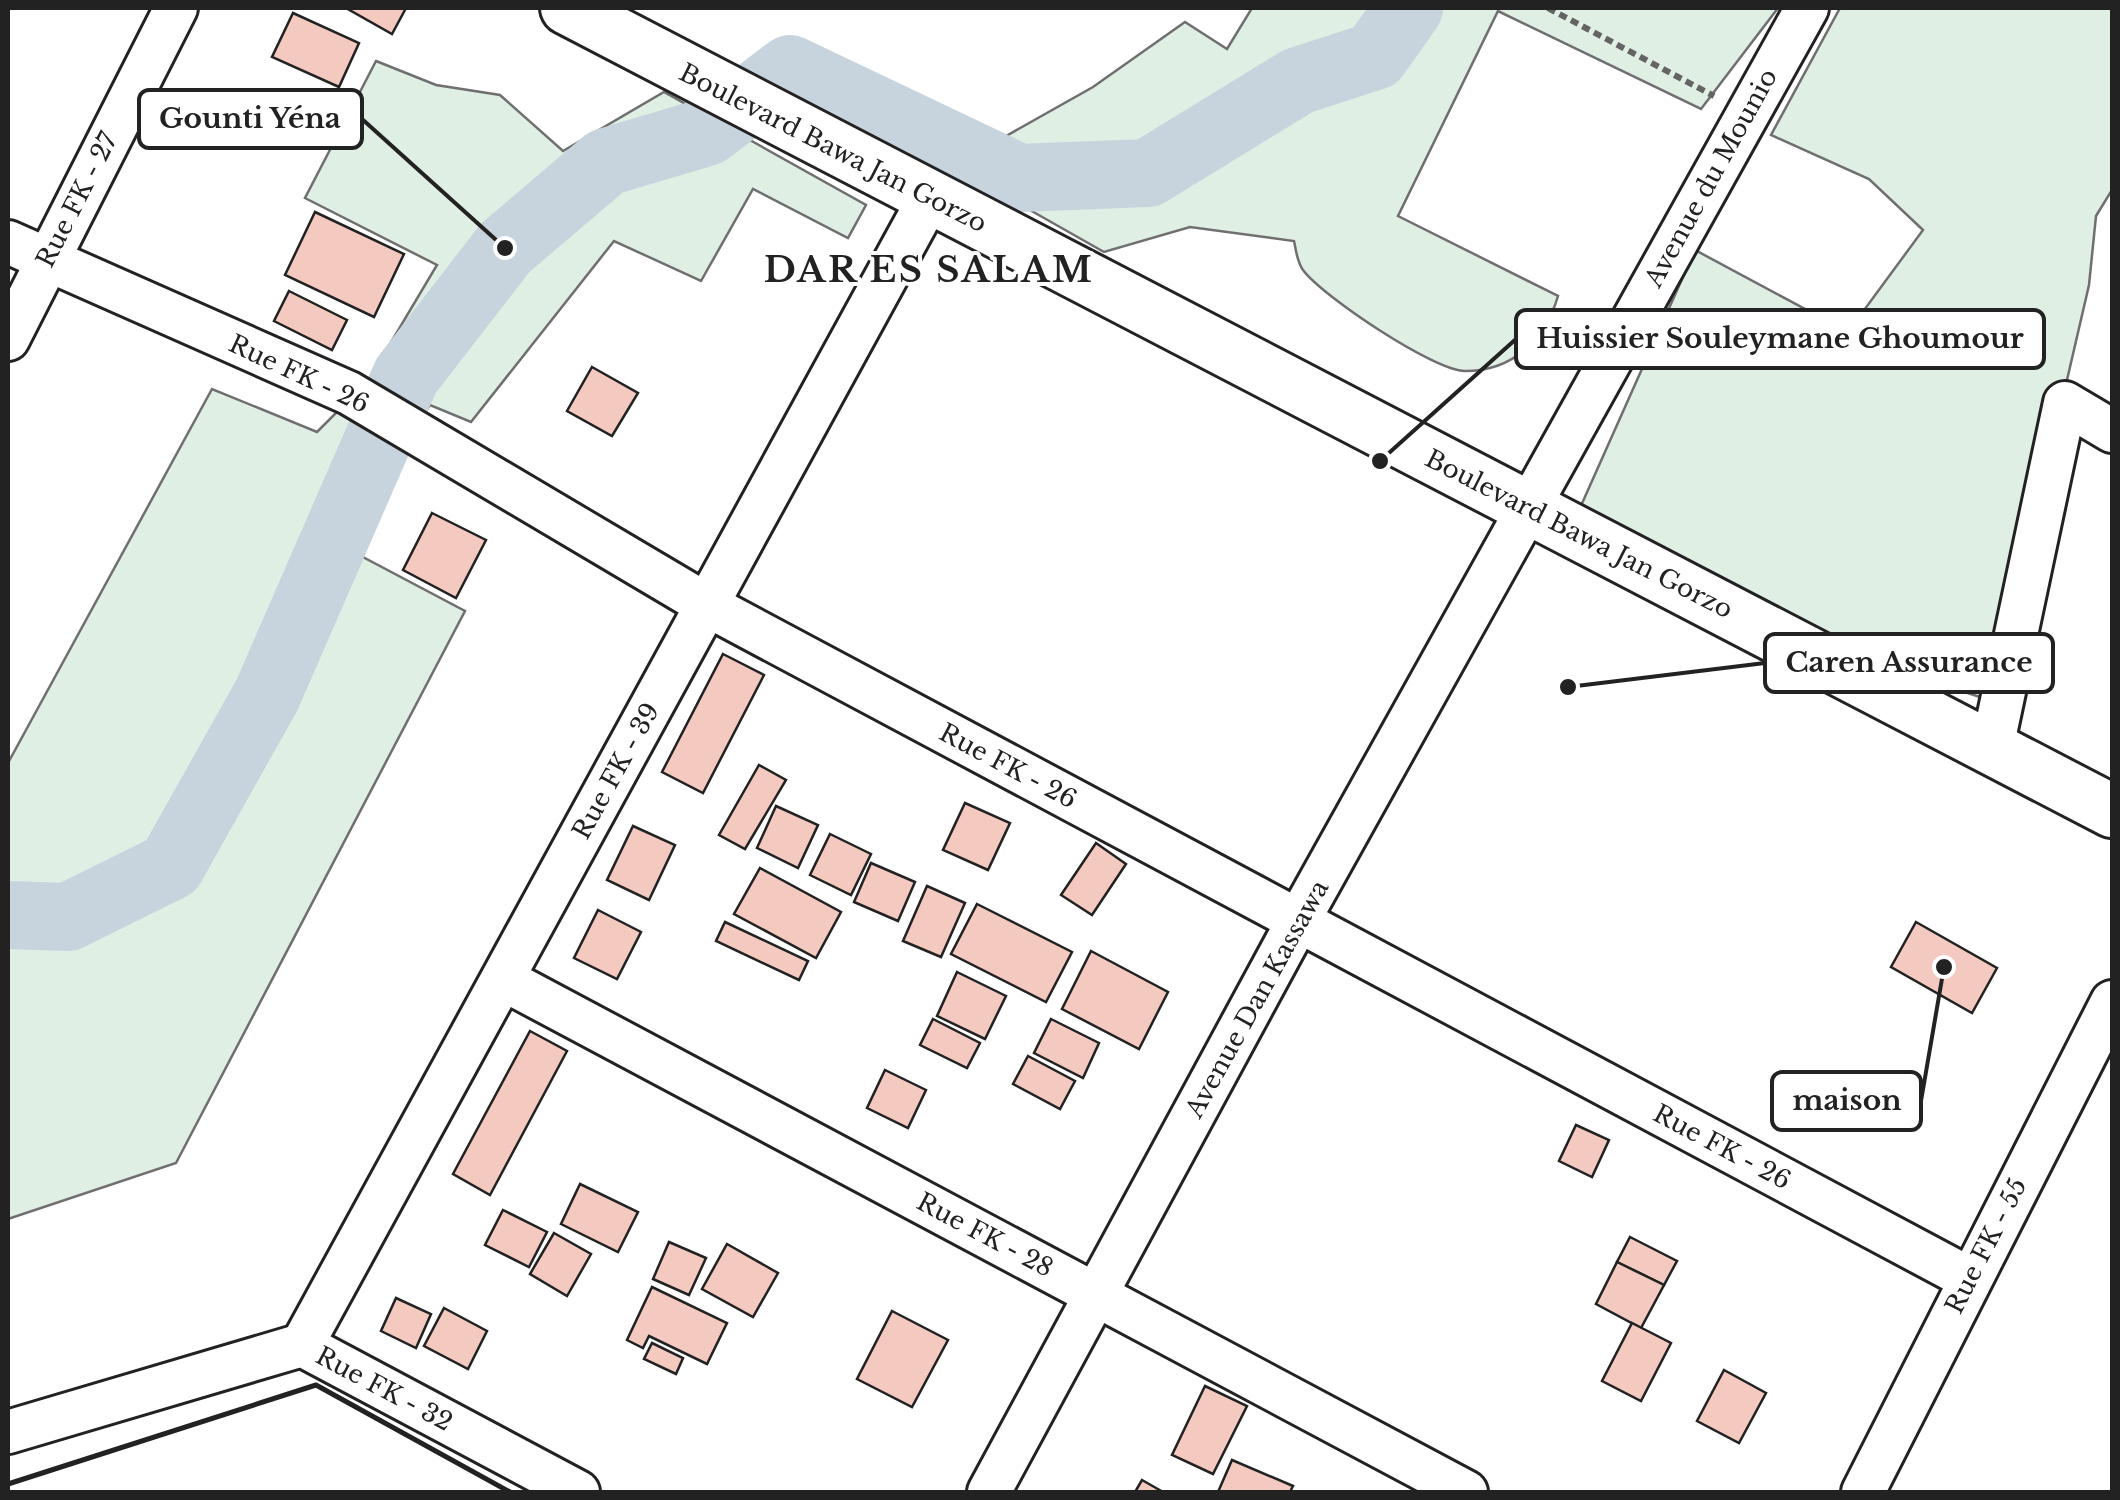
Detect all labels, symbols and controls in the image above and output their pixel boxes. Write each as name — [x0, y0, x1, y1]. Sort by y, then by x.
street label: Boulevard Bawa Jan Gorzo — [674, 57, 992, 239]
street label: Avenue du Mounio — [1638, 63, 1784, 294]
callout: Gounti Yéna — [139, 90, 362, 148]
text: Gounti Yéna — [159, 101, 341, 136]
street label: Rue FK - 27 — [30, 127, 124, 273]
district label: DAR ES SALAM — [764, 248, 1094, 291]
callout: Huissier Souleymane Ghoumour — [1516, 310, 2044, 368]
text: Huissier Souleymane Ghoumour — [1536, 321, 2024, 356]
street label: Rue FK - 26 — [224, 328, 374, 420]
street label: Boulevard Bawa Jan Gorzo — [1420, 443, 1738, 625]
callout: Caren Assurance — [1765, 634, 2053, 692]
text: Caren Assurance — [1785, 645, 2033, 680]
street label: Rue FK - 39 — [566, 697, 666, 845]
street label: Rue FK - 26 — [934, 717, 1082, 815]
street label: Avenue Dan Kassawa — [1178, 875, 1335, 1124]
callout: maison — [1772, 1072, 1921, 1130]
text: maison — [1792, 1083, 1902, 1118]
street label: Rue FK - 26 — [1648, 1098, 1796, 1196]
street label: Rue FK - 55 — [1939, 1173, 2033, 1319]
street label: Rue FK - 28 — [911, 1186, 1059, 1284]
street label: Rue FK - 32 — [310, 1340, 458, 1438]

